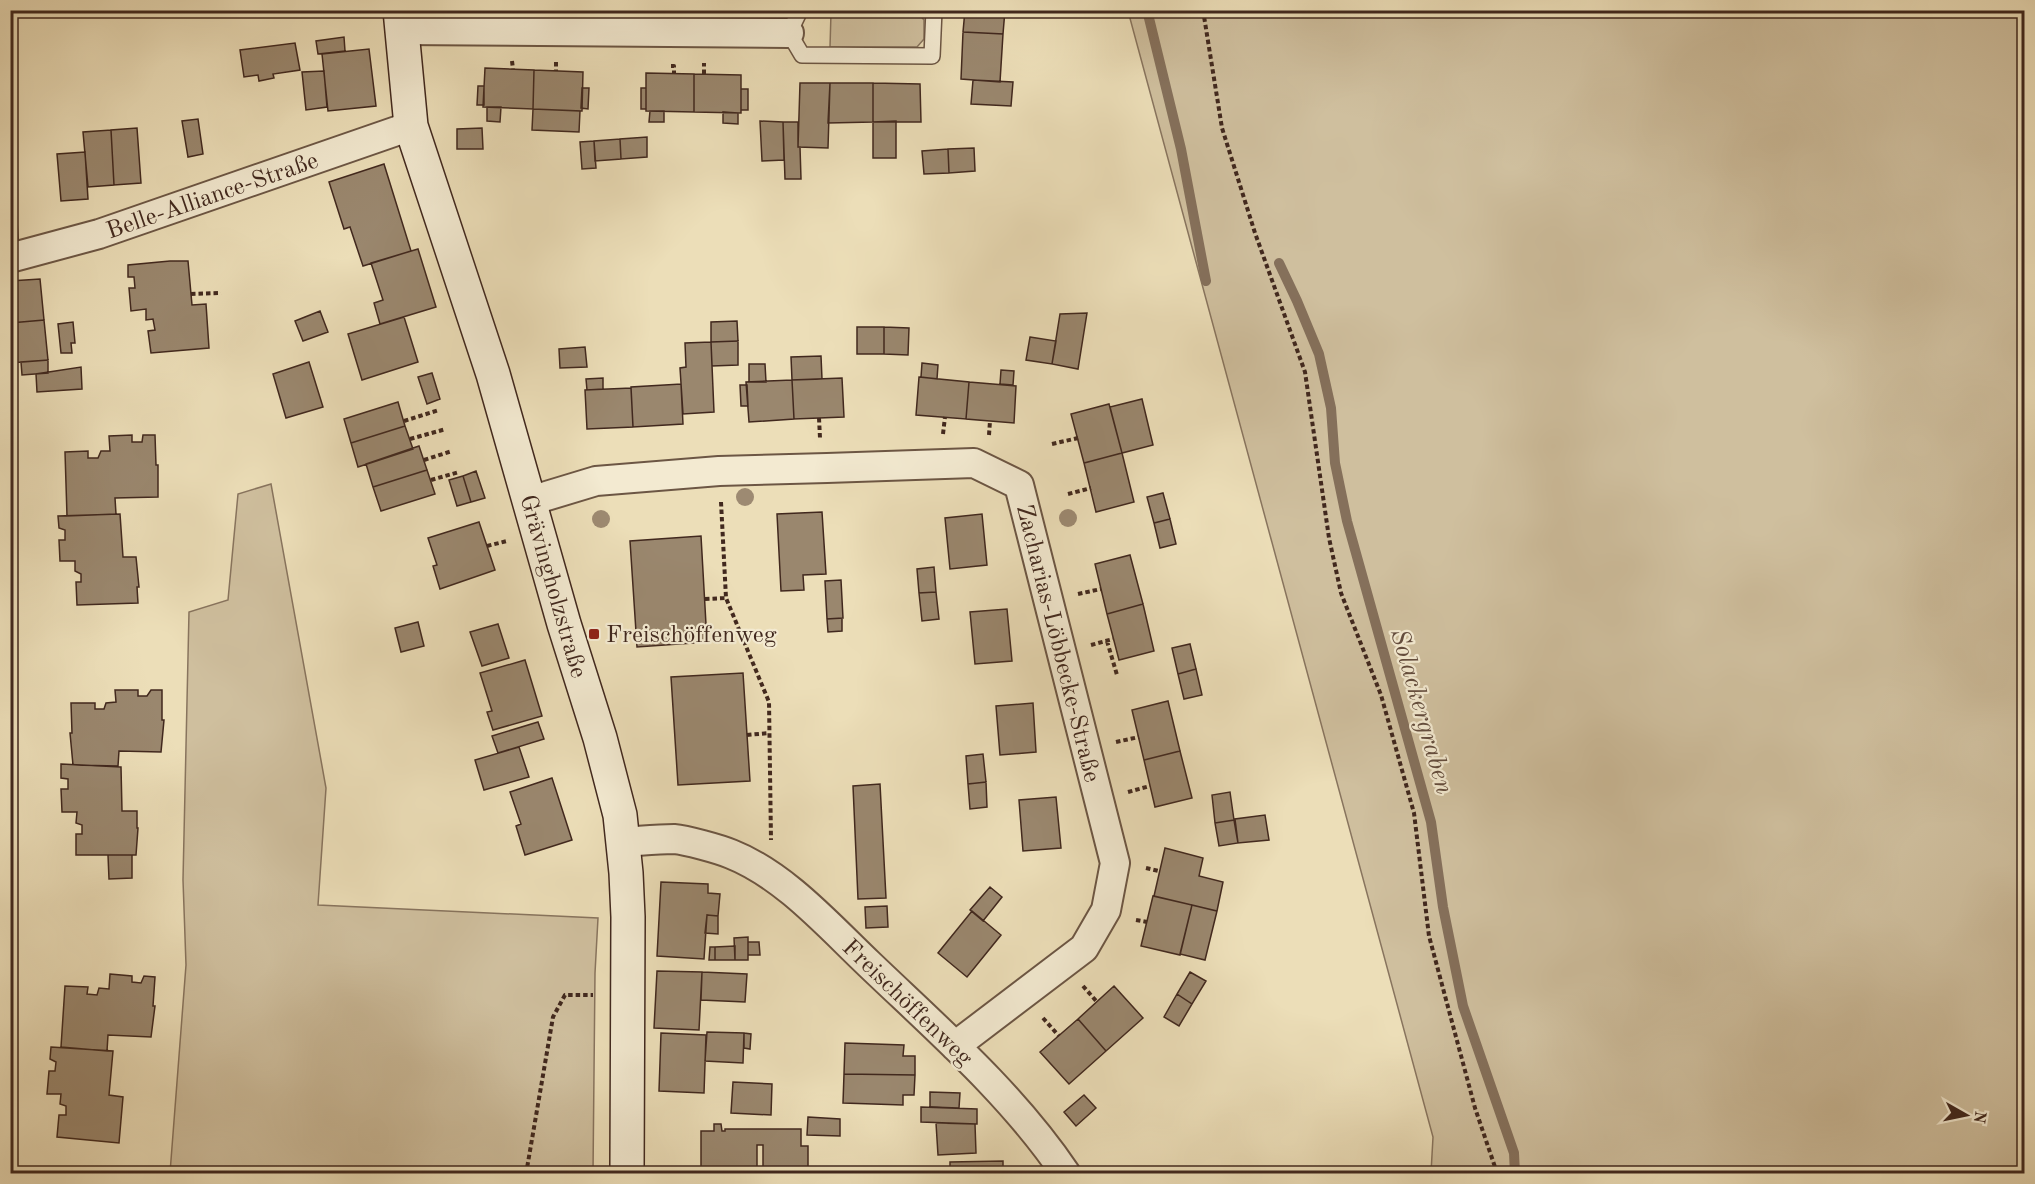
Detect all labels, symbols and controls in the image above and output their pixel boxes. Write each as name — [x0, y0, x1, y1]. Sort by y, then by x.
street label: Belle-Alliance-Straße — [104, 149, 322, 244]
street label: Grävingholzstraße — [514, 492, 590, 681]
street label: Zacharias-Löbbecke-Straße — [1011, 502, 1103, 785]
place label: Freischöffenweg — [606, 624, 777, 648]
water label: Solackergraben — [1385, 626, 1457, 797]
marker: Freischöffenweg — [587, 627, 601, 641]
street label: Freischöffenweg — [837, 936, 976, 1071]
north arrow — [1936, 1085, 1996, 1145]
text: N — [1970, 1110, 1988, 1125]

